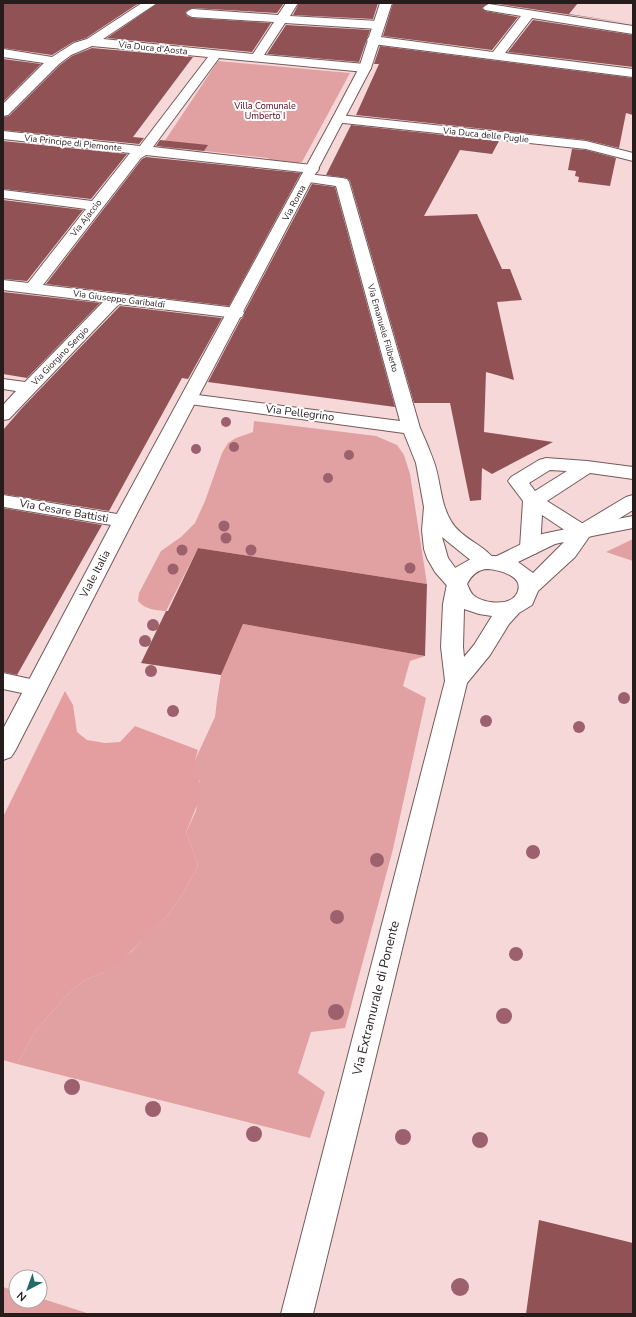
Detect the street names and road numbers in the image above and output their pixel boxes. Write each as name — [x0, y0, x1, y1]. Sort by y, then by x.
street label: Via Duca d'Aosta — [117, 38, 188, 58]
street label: Via Duca delle Puglie — [441, 124, 530, 145]
street label: Via Principe di Piemonte — [23, 132, 123, 154]
street label: Via Roma — [279, 183, 309, 224]
street label: Via Ajaccio — [67, 197, 104, 240]
street label: Via Emanuele Filiberto — [364, 282, 401, 373]
street label: Via Giuseppe Garibaldi — [71, 287, 166, 311]
street label: Via Giorgino Sergio — [28, 324, 91, 389]
street label: Via Pellegrino — [264, 401, 335, 425]
street label: Via Cesare Battisti — [17, 496, 110, 526]
street label: Viale Italia — [76, 547, 114, 601]
street label: Via Extramurale di Ponente — [348, 919, 404, 1078]

